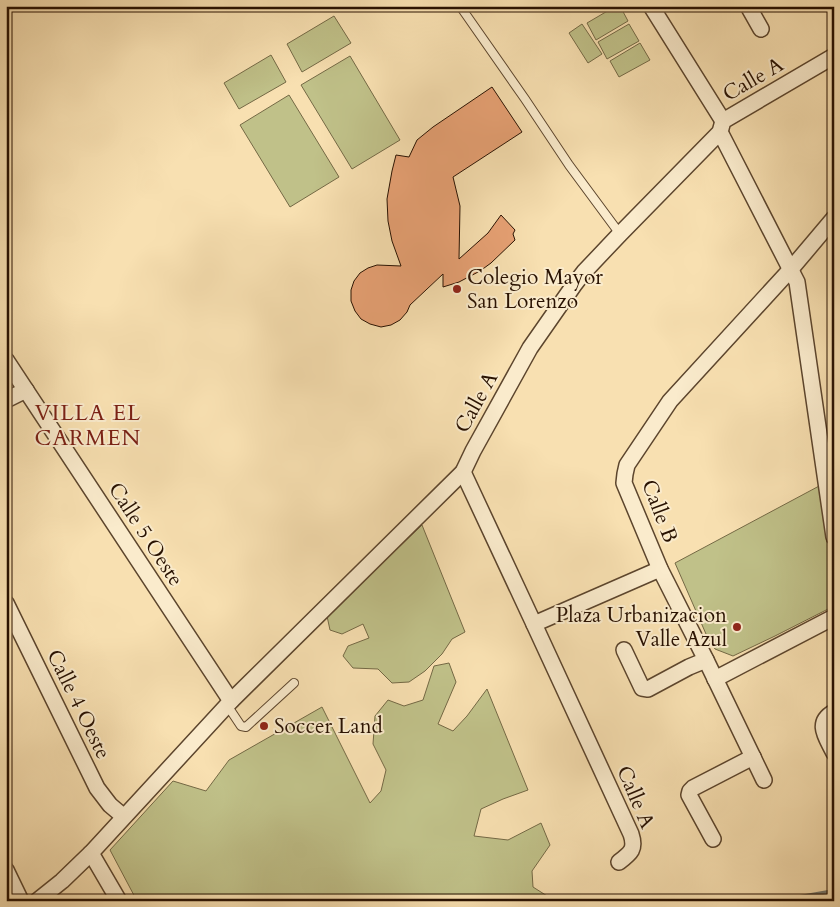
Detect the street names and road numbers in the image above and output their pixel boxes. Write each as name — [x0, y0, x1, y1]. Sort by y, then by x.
street label: Calle A — [717, 50, 789, 108]
street label: Calle A — [448, 366, 505, 438]
street label: Calle B — [634, 476, 685, 547]
street label: Calle 5 Oeste — [101, 477, 190, 592]
street label: Calle 4 Oeste — [40, 645, 118, 764]
street label: Calle A — [609, 761, 662, 833]

